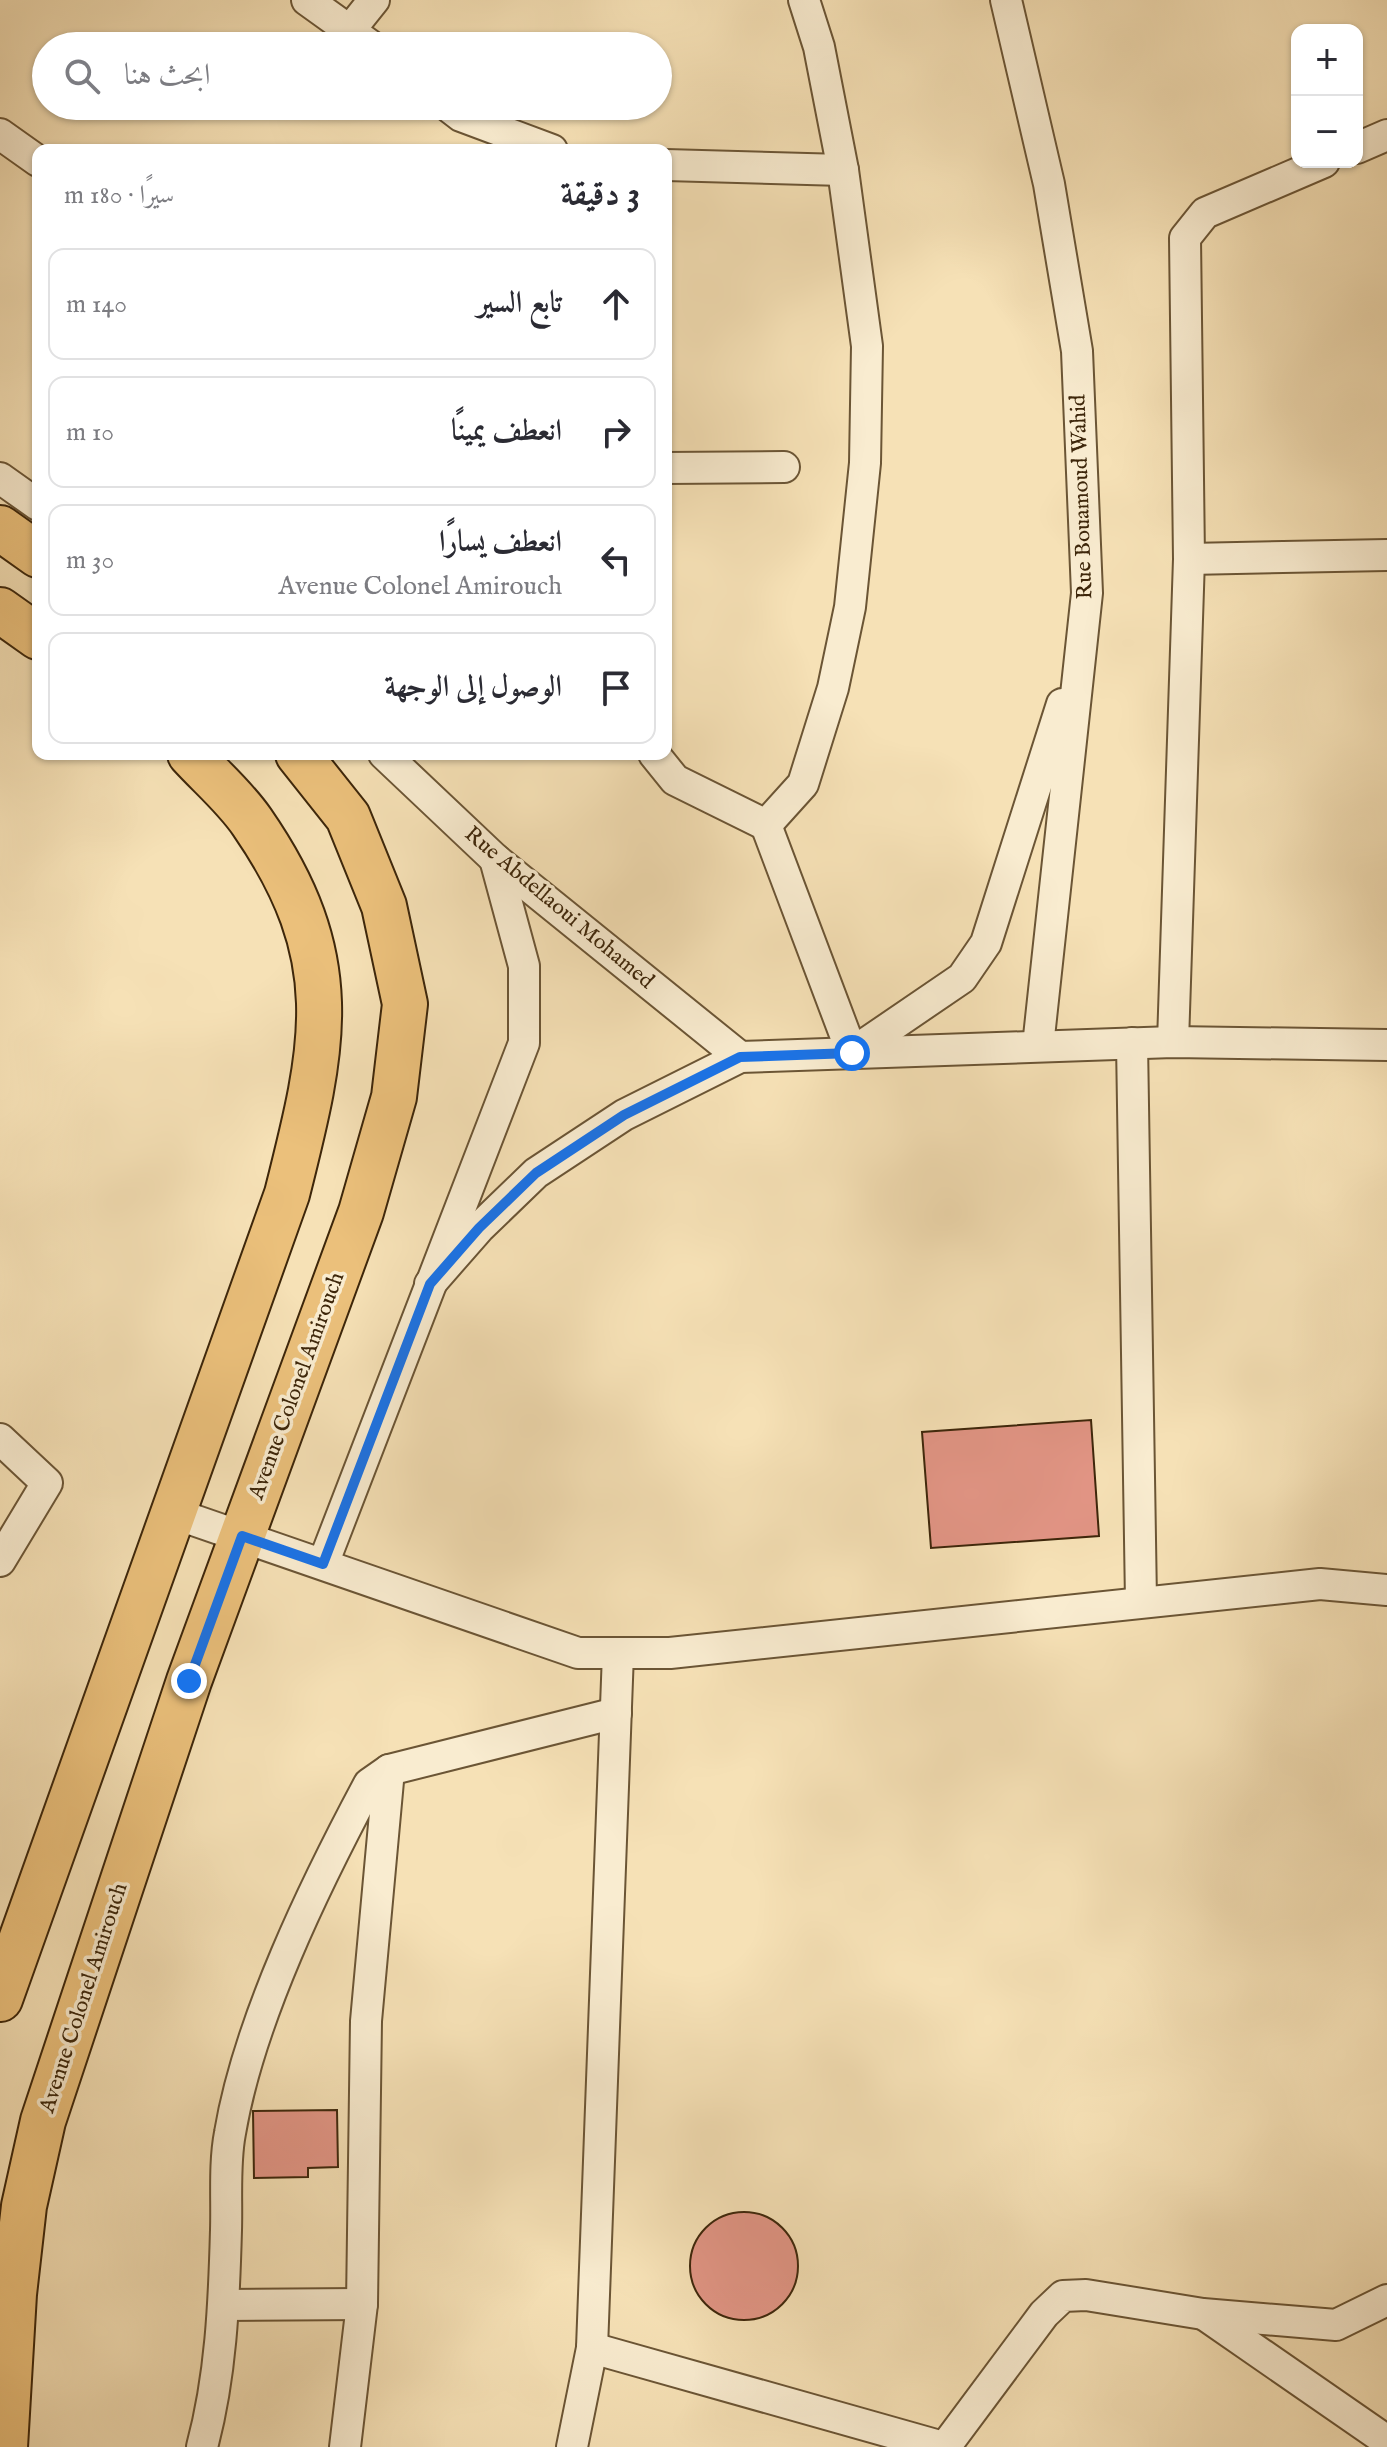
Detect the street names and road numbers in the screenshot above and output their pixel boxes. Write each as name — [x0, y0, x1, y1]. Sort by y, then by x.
street label: Rue Bouamoud Wahid — [1064, 394, 1100, 600]
street label: Rue Abdellaoui Mohamed — [458, 820, 660, 996]
street label: Avenue Colonel Amirouch — [242, 1268, 351, 1504]
street label: Avenue Colonel Amirouch — [33, 1879, 134, 2117]

